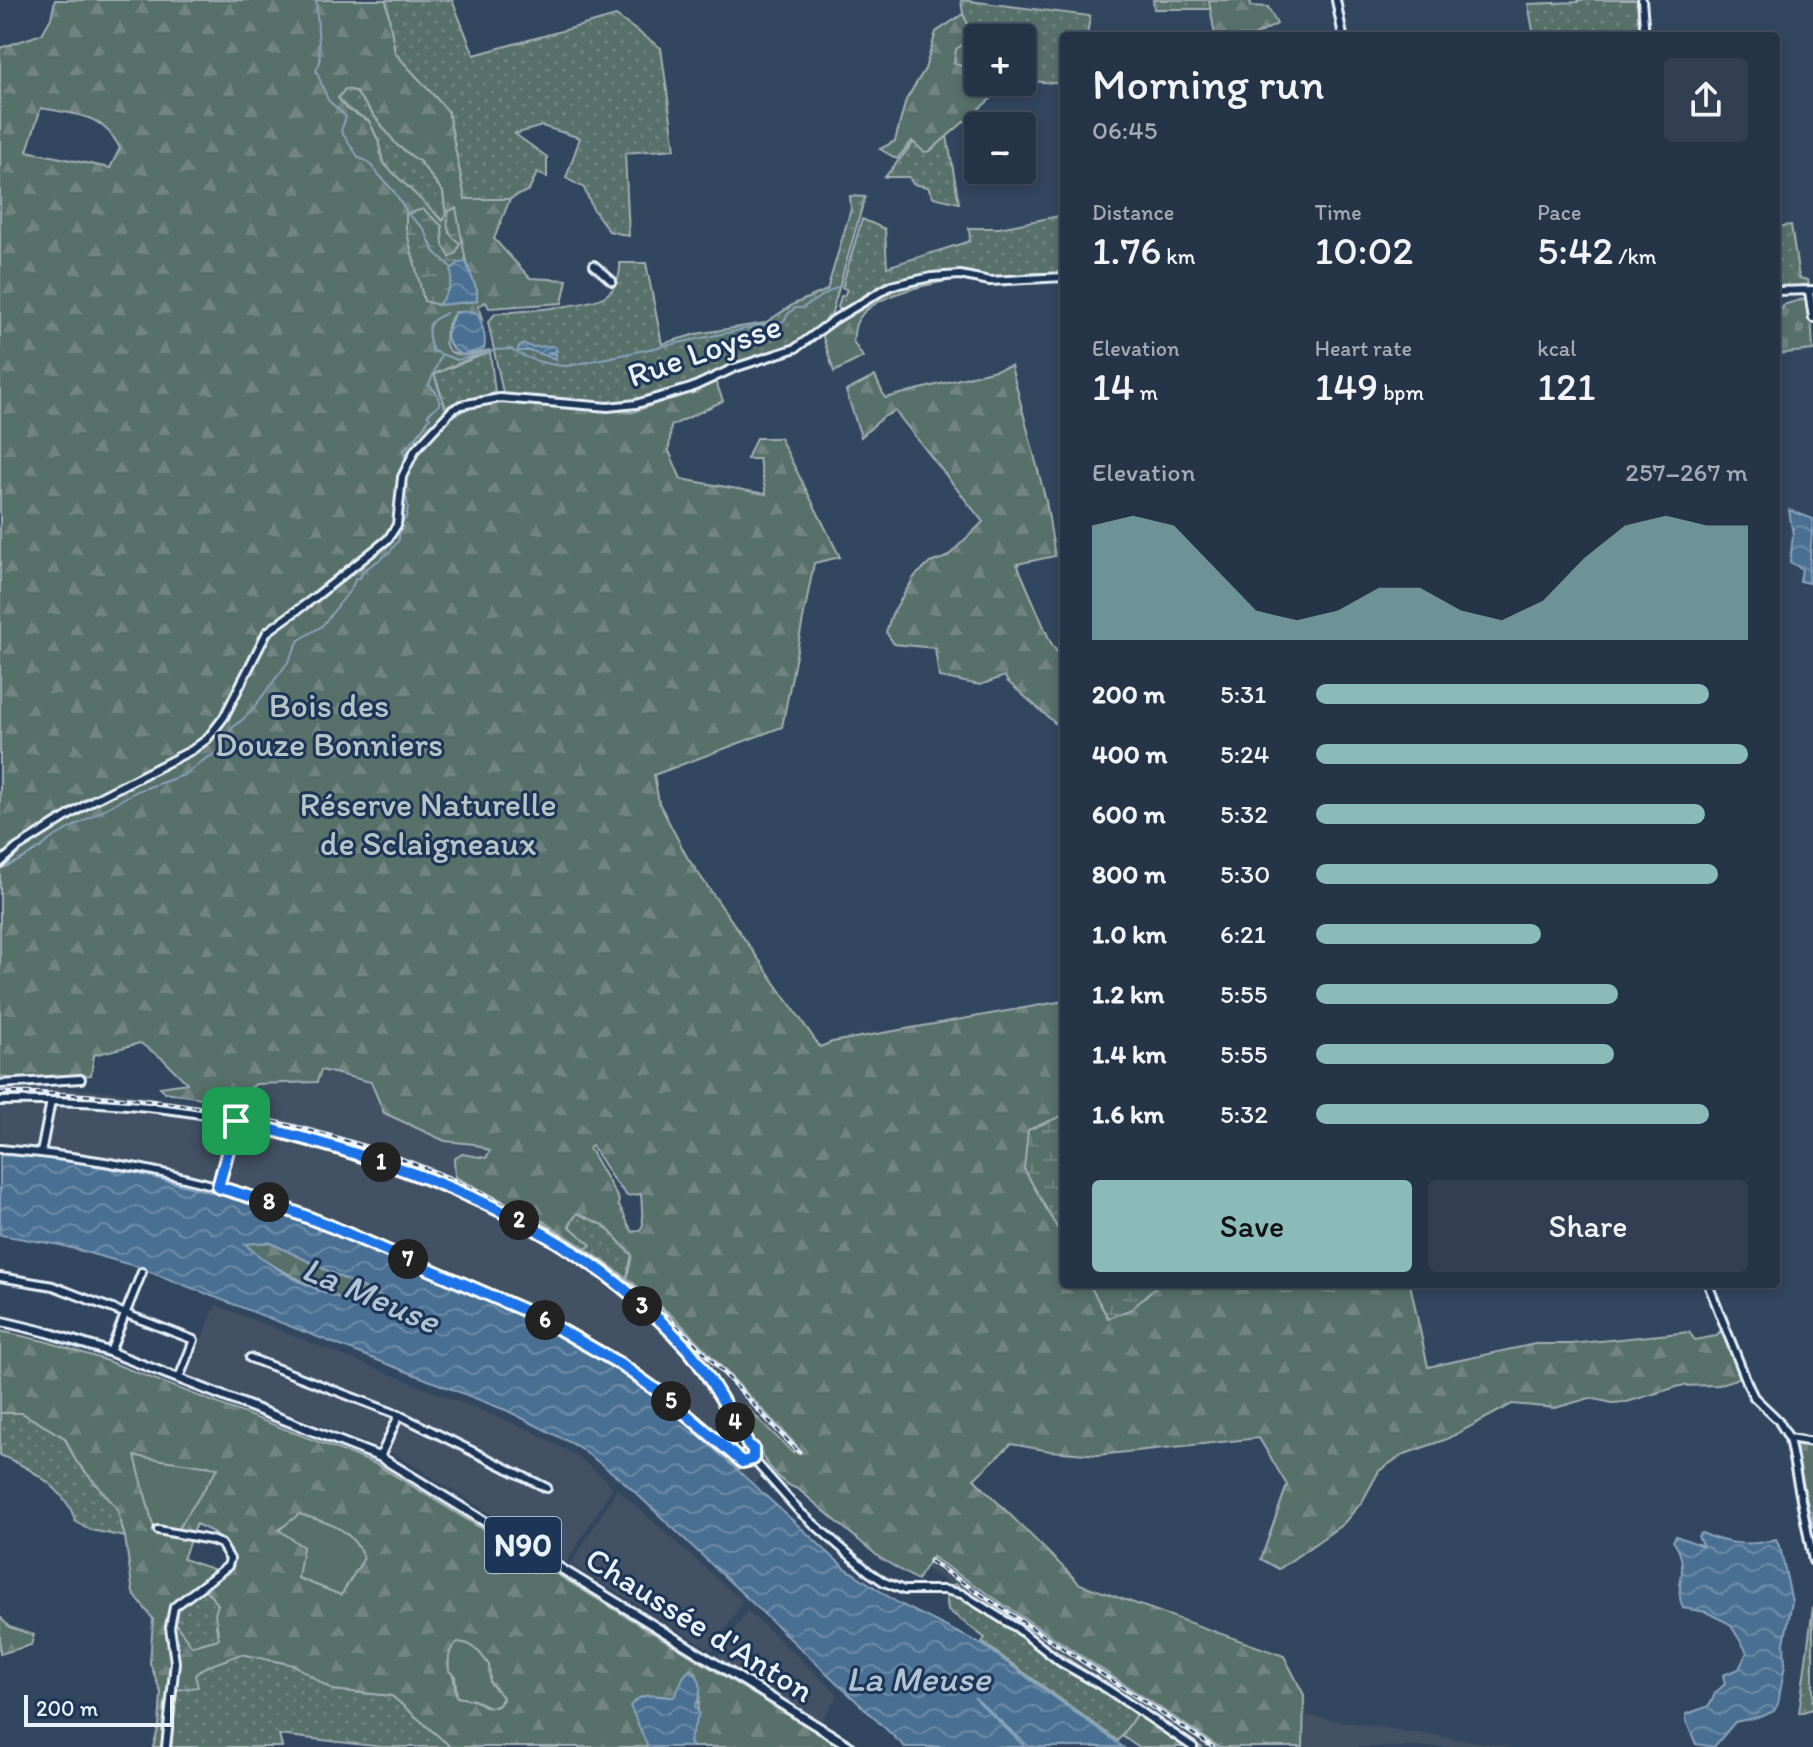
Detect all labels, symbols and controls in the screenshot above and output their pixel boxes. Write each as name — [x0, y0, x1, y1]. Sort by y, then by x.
map controls — [964, 24, 1036, 184]
button: + — [964, 24, 1036, 96]
text: Morning run — [1092, 57, 1325, 110]
button: share — [1664, 58, 1748, 142]
button: − — [964, 112, 1036, 184]
text: 06:45 — [1092, 114, 1157, 146]
text: Distance — [1092, 199, 1174, 226]
text: Time — [1315, 199, 1362, 226]
text: Pace — [1537, 199, 1581, 226]
text: 1.76 — [1092, 226, 1161, 274]
text: 10:02 — [1315, 226, 1413, 274]
text: 5:42 — [1537, 226, 1613, 274]
text: km — [1161, 243, 1195, 270]
text: /km — [1613, 243, 1657, 270]
street label: Rue Loysse — [622, 305, 787, 396]
text: Elevation — [1092, 335, 1179, 362]
text: Heart rate — [1315, 335, 1412, 362]
text: kcal — [1537, 335, 1576, 362]
text: 14 — [1092, 362, 1135, 410]
text: 149 — [1315, 362, 1378, 410]
text: 121 — [1537, 362, 1596, 410]
text: m — [1135, 379, 1158, 406]
text: bpm — [1378, 379, 1424, 406]
text: Elevation — [1092, 456, 1195, 488]
text: 257–267 m — [1625, 456, 1748, 488]
text: 200 m — [1092, 678, 1165, 710]
text: 5:31 — [1220, 678, 1266, 710]
park label: Bois des Douze Bonniers — [215, 685, 443, 765]
text: 400 m — [1092, 738, 1167, 770]
text: 5:24 — [1220, 738, 1269, 770]
park label: Réserve Naturelle de Sclaigneaux — [299, 784, 557, 864]
text: 600 m — [1092, 798, 1166, 830]
text: 5:32 — [1220, 798, 1268, 830]
text: 800 m — [1092, 858, 1166, 890]
text: 5:30 — [1220, 858, 1270, 890]
text: 1.0 km — [1092, 918, 1167, 950]
text: 6:21 — [1220, 918, 1266, 950]
text: 1.2 km — [1092, 978, 1164, 1010]
text: 5:55 — [1220, 978, 1267, 1010]
text: 1.4 km — [1092, 1038, 1166, 1070]
text: 5:55 — [1220, 1038, 1267, 1070]
pin — [202, 1087, 270, 1155]
text: 1.6 km — [1092, 1098, 1164, 1130]
text: 5:32 — [1220, 1098, 1268, 1130]
icon: arrive — [214, 1099, 258, 1143]
pin: 1 — [361, 1142, 401, 1182]
text: 1 — [376, 1148, 386, 1175]
button: Save — [1092, 1180, 1412, 1272]
button: Share — [1428, 1180, 1748, 1272]
pin: 8 — [249, 1182, 289, 1222]
text: 8 — [263, 1188, 275, 1215]
pin: 2 — [499, 1200, 539, 1240]
text: 2 — [513, 1206, 525, 1233]
pin: 7 — [388, 1239, 428, 1279]
text: 7 — [403, 1245, 413, 1272]
water label: La Meuse — [296, 1246, 447, 1343]
pin: 3 — [622, 1286, 662, 1326]
text: 3 — [636, 1292, 648, 1319]
pin: 6 — [525, 1300, 565, 1340]
text: 6 — [539, 1306, 551, 1333]
pin: 5 — [651, 1381, 691, 1421]
text: 5 — [665, 1387, 677, 1414]
pin: 4 — [715, 1402, 755, 1442]
text: 4 — [728, 1408, 742, 1435]
road number: N90 — [485, 1517, 561, 1573]
street label: Chaussée d'Anton — [578, 1538, 821, 1711]
water label: La Meuse — [846, 1657, 992, 1700]
scale bar — [24, 1691, 174, 1727]
text: 200 m — [36, 1695, 98, 1722]

